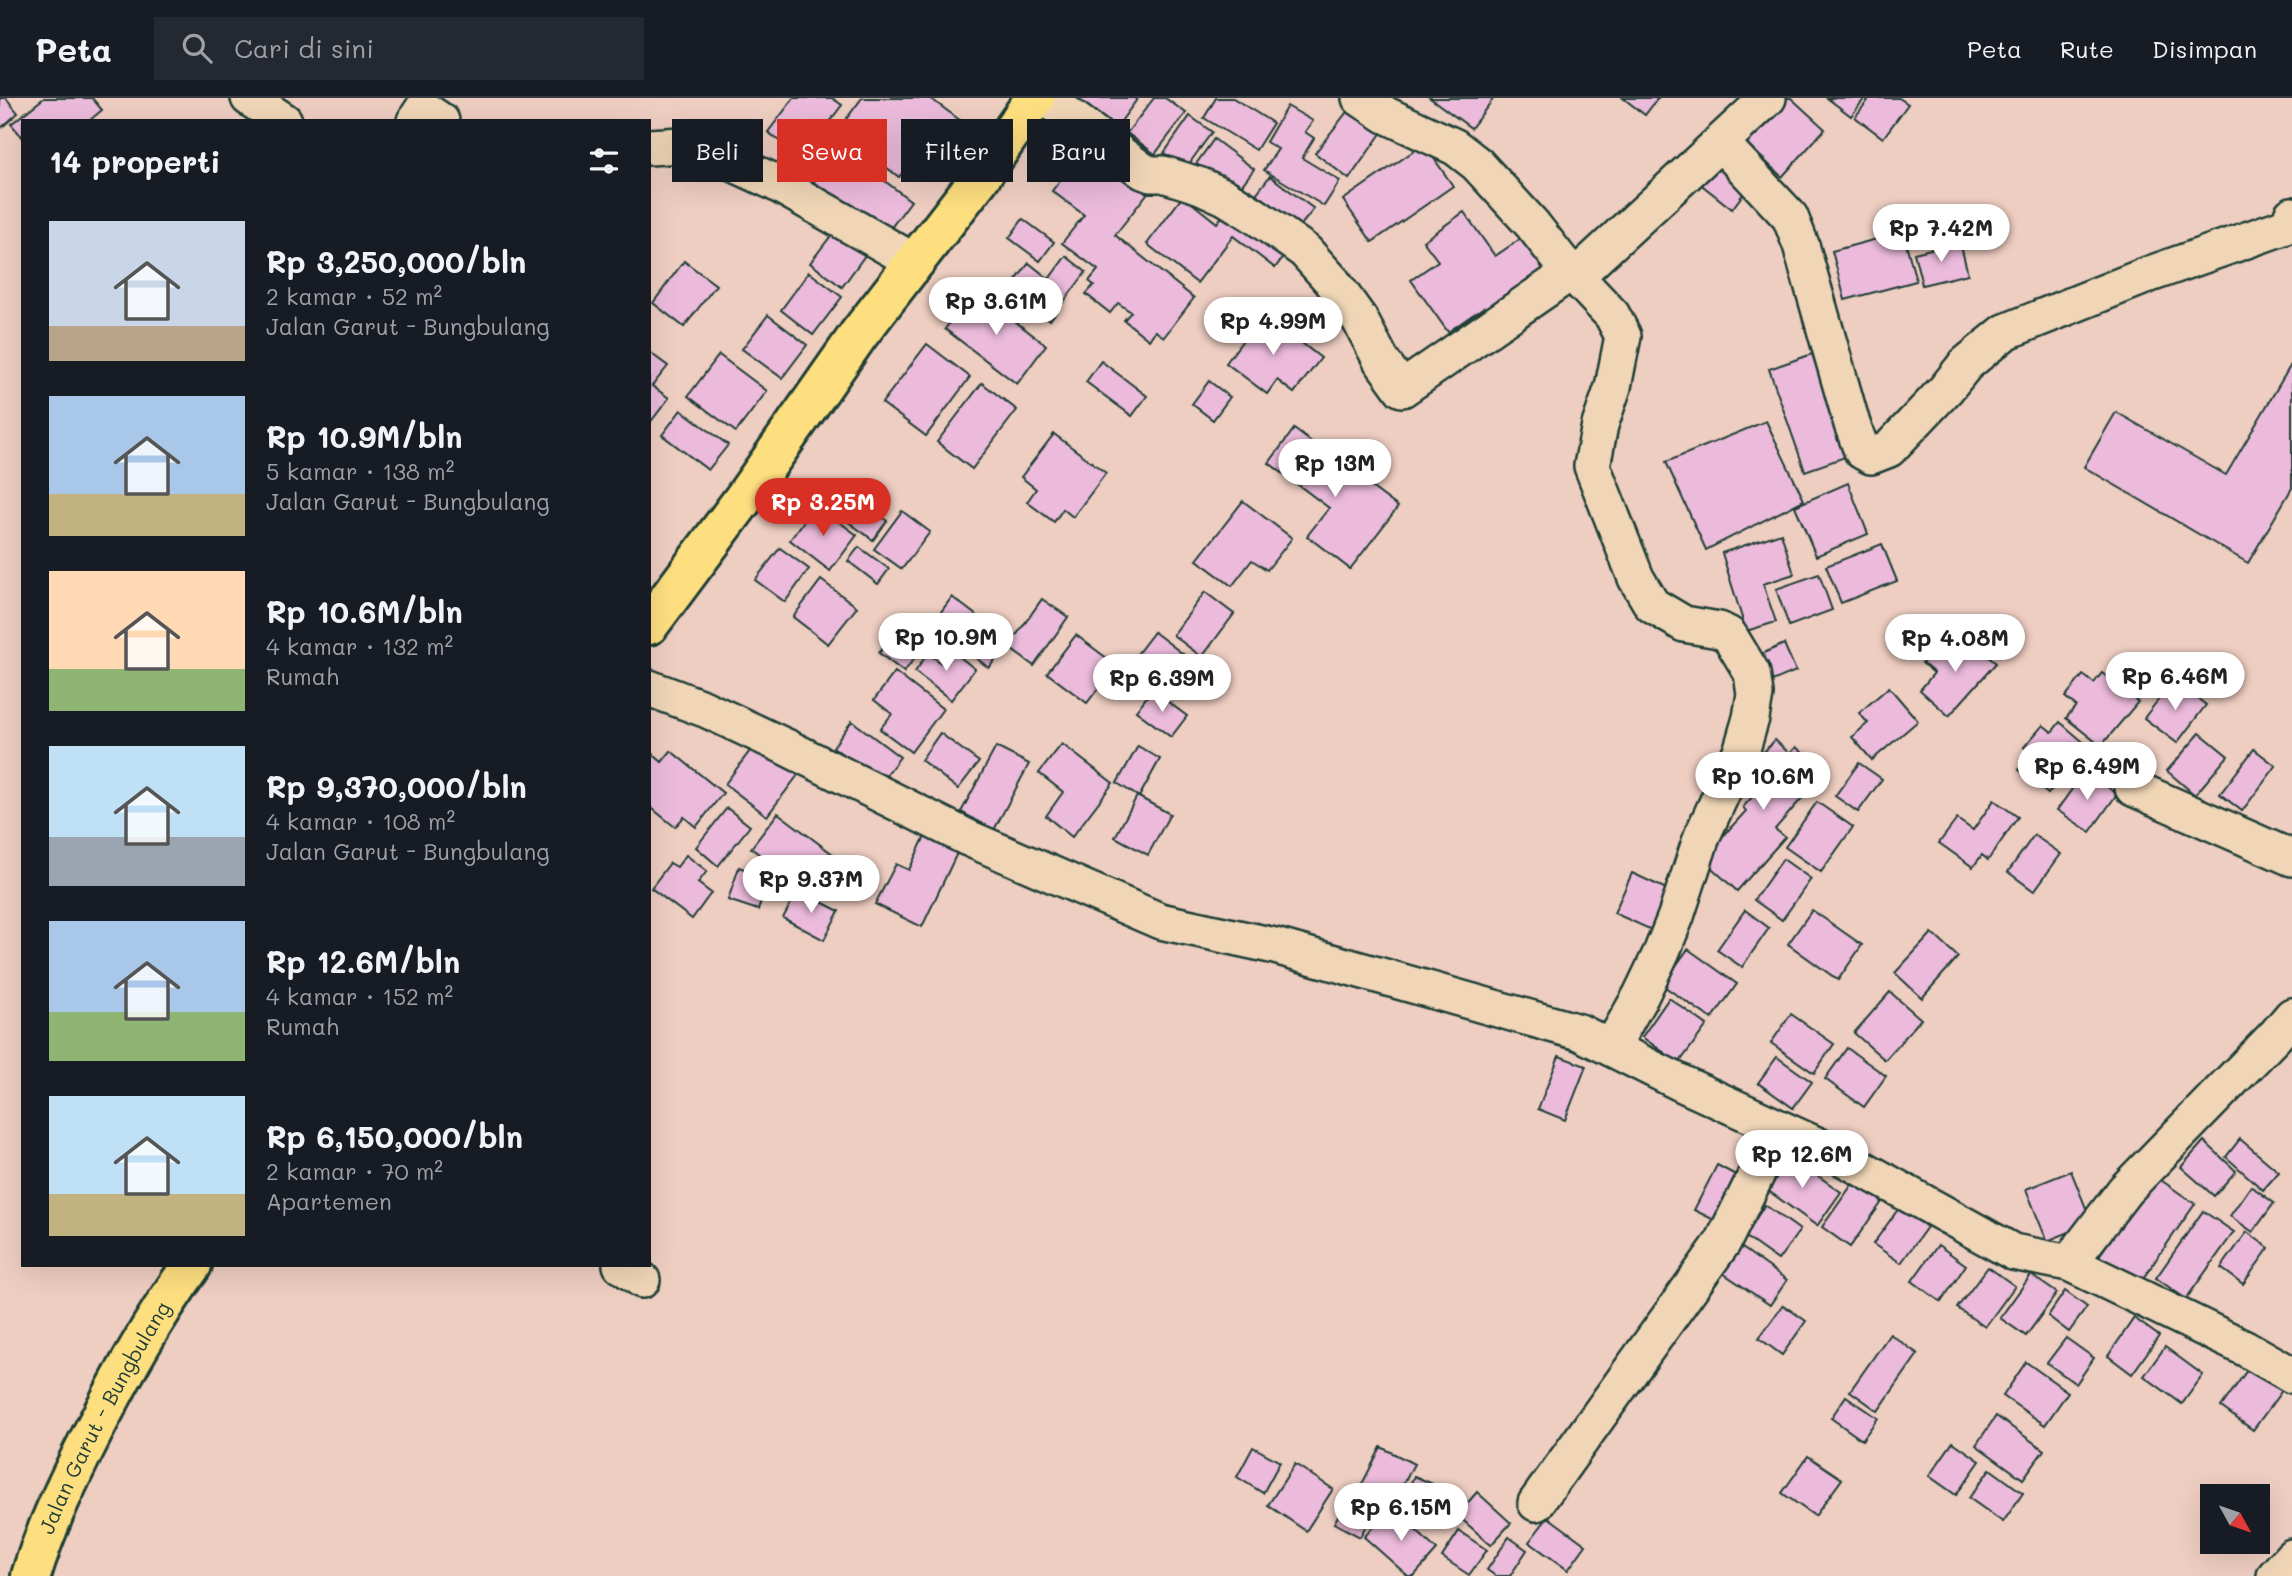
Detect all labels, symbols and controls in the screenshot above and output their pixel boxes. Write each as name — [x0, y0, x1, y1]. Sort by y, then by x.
search box — [154, 17, 644, 80]
text: Peta — [35, 27, 112, 70]
icon: search — [178, 29, 216, 67]
text: Cari di sini — [234, 31, 374, 65]
text: Peta — [1967, 33, 2022, 64]
text: Rute — [2060, 33, 2114, 64]
text: Disimpan — [2152, 33, 2257, 64]
chip: Beli — [672, 119, 763, 182]
chip: Sewa — [777, 119, 887, 182]
chip: Filter — [901, 119, 1013, 182]
chip: Baru — [1027, 119, 1130, 182]
text: 14 properti — [49, 141, 221, 181]
icon: filters — [585, 142, 623, 180]
pin: Rp 7.42M — [1869, 204, 2013, 264]
text: Rp 7.42M — [1889, 212, 1993, 242]
text: Rp 3,250,000/bln — [266, 241, 526, 281]
icon: home — [105, 249, 189, 333]
pin: Rp 3.61M — [924, 278, 1068, 337]
text: 2 kamar · 52 m² — [266, 281, 442, 311]
text: Rp 3.61M — [945, 285, 1047, 315]
pin: Rp 4.99M — [1201, 298, 1345, 357]
text: Rp 4.99M — [1220, 305, 1326, 335]
text: Jalan Garut - Bungbulang — [266, 311, 550, 341]
text: Rp 10.9M/bln — [266, 416, 463, 456]
icon: home — [105, 424, 189, 508]
pin: Rp 13M — [1278, 440, 1392, 499]
text: Rp 13M — [1294, 447, 1376, 477]
text: 5 kamar · 138 m² — [266, 456, 454, 486]
pin: Rp 3.25M — [751, 478, 895, 538]
text: Jalan Garut - Bungbulang — [266, 486, 550, 516]
text: Rp 3.25M — [771, 486, 875, 516]
text: Rp 10.6M/bln — [266, 591, 463, 631]
icon: home — [105, 599, 189, 683]
pin: Rp 10.9M — [874, 614, 1018, 673]
pin: Rp 4.08M — [1883, 614, 2027, 674]
text: Rp 10.9M — [894, 621, 998, 651]
text: Rp 4.08M — [1901, 622, 2009, 652]
text: 4 kamar · 132 m² — [266, 631, 453, 661]
pin: Rp 6.46M — [2103, 652, 2247, 712]
pin: Rp 6.39M — [1090, 654, 1234, 714]
text: Rp 6.46M — [2122, 660, 2228, 690]
text: Rumah — [266, 661, 339, 691]
text: Rp 6.39M — [1109, 662, 1215, 692]
pin: Rp 6.49M — [2015, 742, 2159, 802]
text: Rp 6.49M — [2034, 750, 2140, 780]
pin: Rp 10.6M — [1691, 752, 1835, 812]
text: Rp 10.6M — [1711, 760, 1815, 790]
text: Rp 9,370,000/bln — [266, 766, 527, 806]
icon: home — [105, 774, 189, 858]
text: 4 kamar · 108 m² — [266, 806, 455, 836]
text: Jalan Garut - Bungbulang — [266, 836, 550, 866]
pin: Rp 9.37M — [739, 856, 883, 915]
text: Rp 9.37M — [759, 863, 863, 893]
text: Rp 12.6M/bln — [266, 941, 460, 981]
icon: home — [105, 949, 189, 1033]
text: 4 kamar · 152 m² — [266, 981, 453, 1011]
text: Rumah — [266, 1011, 339, 1041]
text: Rp 6,150,000/bln — [266, 1116, 523, 1156]
icon: home — [105, 1124, 189, 1208]
pin: Rp 12.6M — [1730, 1130, 1874, 1190]
text: Rp 12.6M — [1751, 1138, 1853, 1168]
text: 2 kamar · 70 m² — [266, 1156, 443, 1186]
text: Apartemen — [266, 1186, 392, 1216]
street label: Jalan Garut - Bungbulang — [32, 1296, 176, 1538]
pin: Rp 6.15M — [1329, 1484, 1473, 1543]
north arrow — [2200, 1484, 2270, 1554]
map controls — [2200, 1484, 2270, 1554]
text: Rp 6.15M — [1350, 1491, 1452, 1521]

